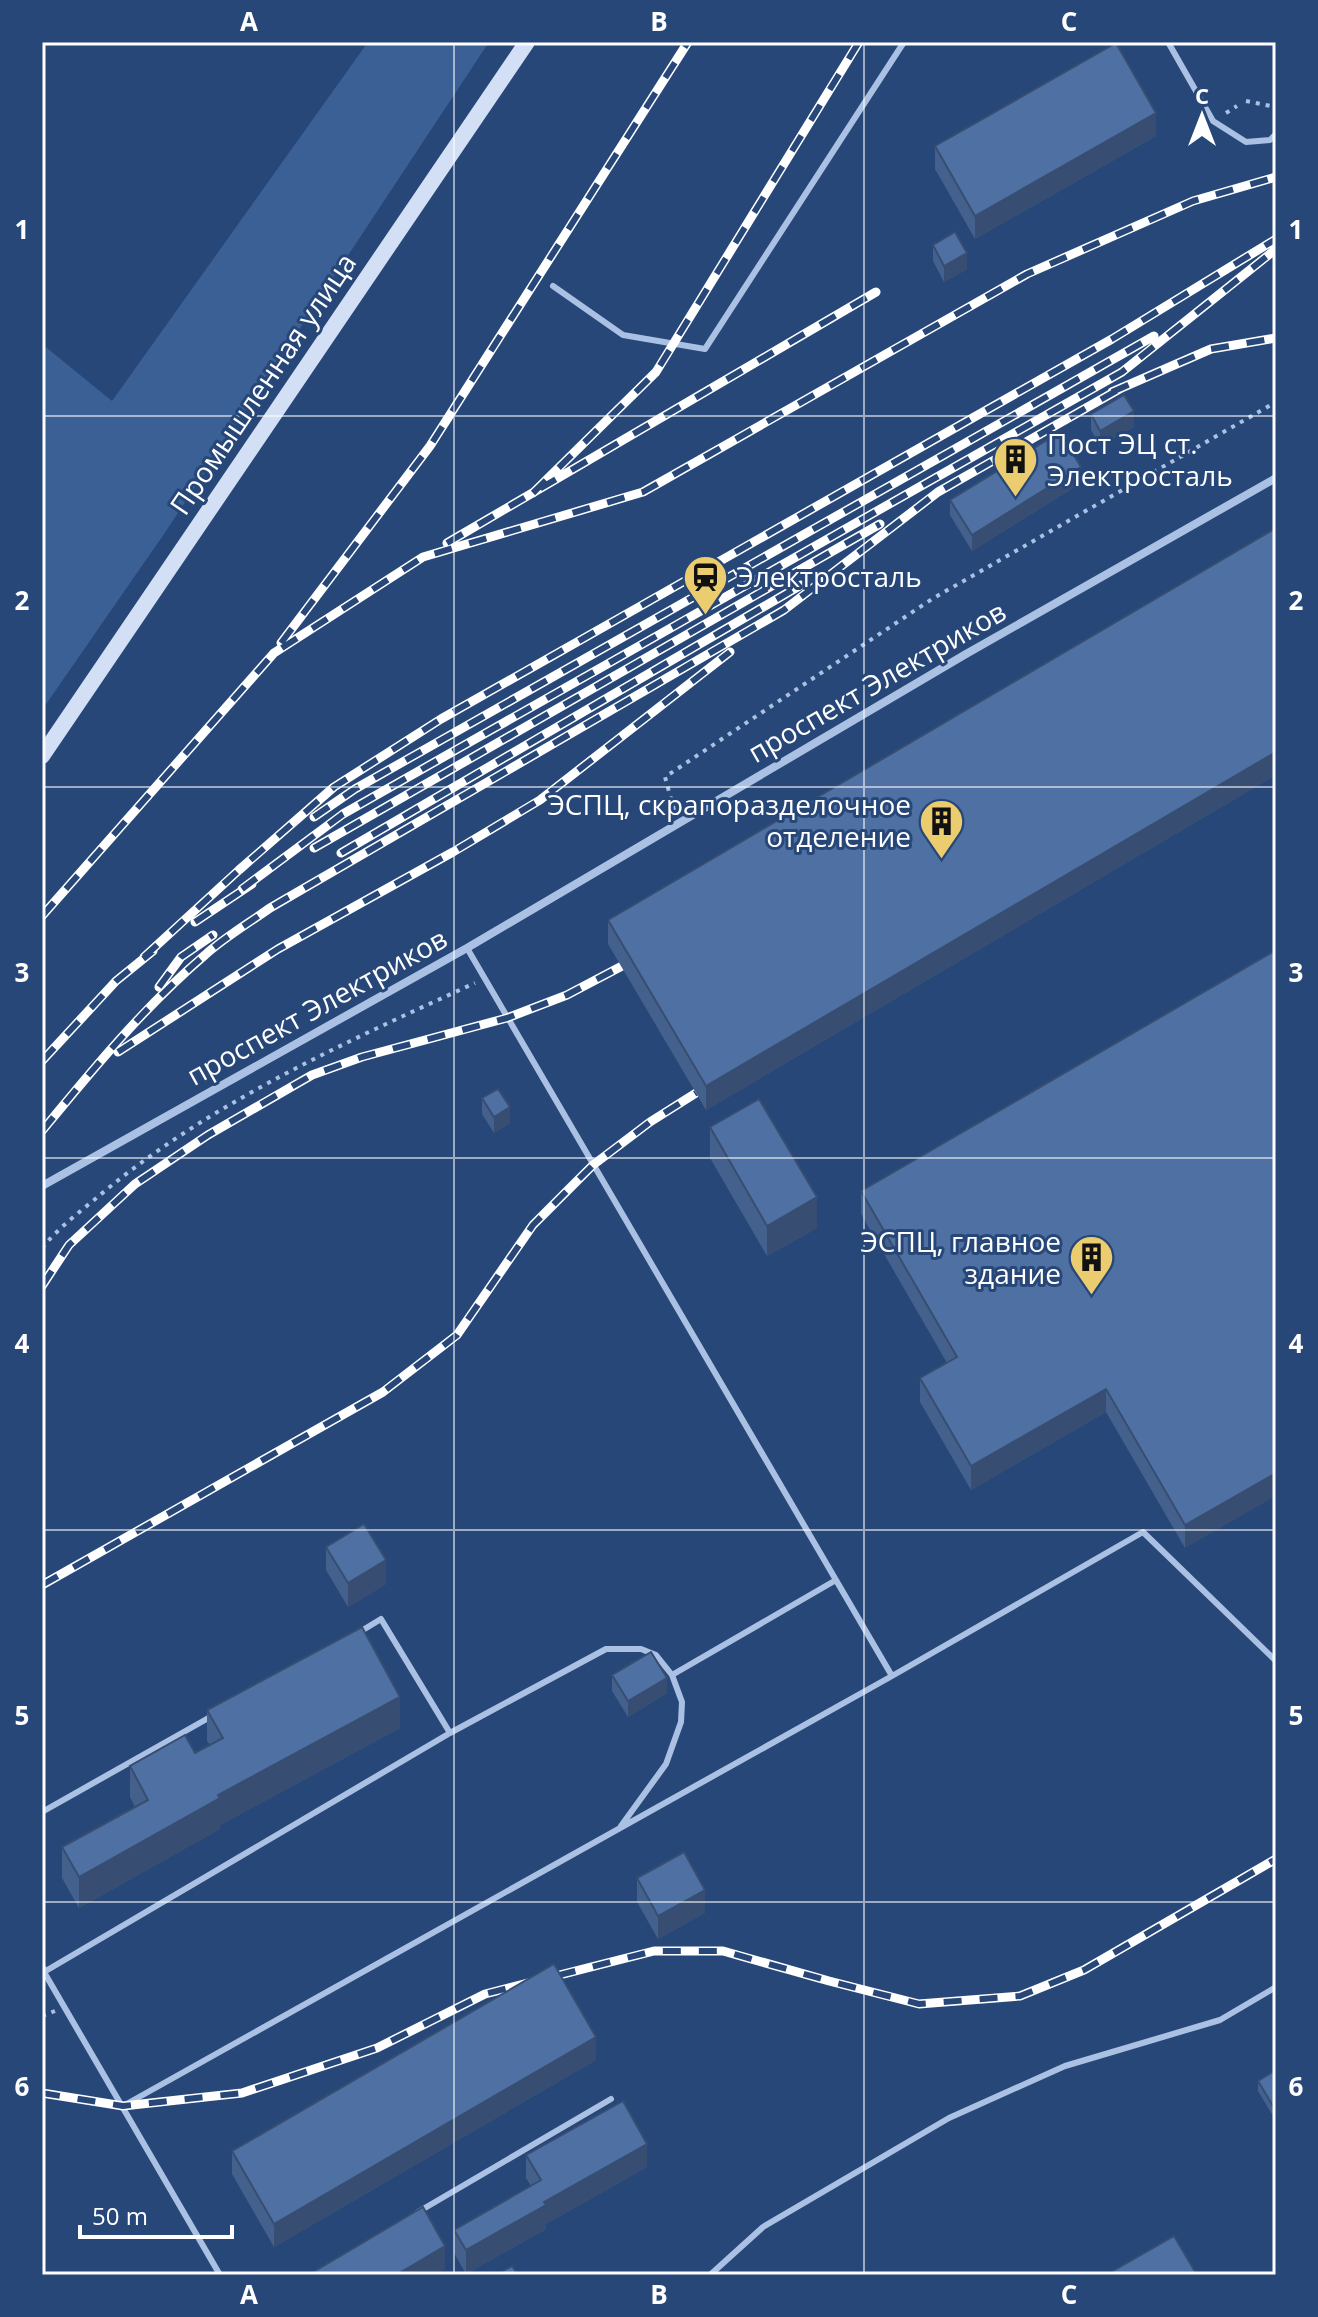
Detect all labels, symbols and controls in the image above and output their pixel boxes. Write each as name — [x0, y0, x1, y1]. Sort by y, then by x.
text: A — [240, 3, 258, 39]
text: B — [650, 3, 668, 39]
text: C — [1061, 3, 1077, 39]
north arrow — [1162, 76, 1242, 156]
text: С — [1195, 80, 1209, 110]
text: 1 — [15, 211, 29, 247]
text: 1 — [1289, 211, 1303, 247]
street label: Промышленная улица — [160, 245, 364, 522]
place label: Пост ЭЦ ст. Электросталь — [1047, 424, 1233, 494]
building icon: Пост ЭЦ ст. Электросталь — [992, 436, 1040, 499]
station icon: Электросталь — [681, 553, 729, 616]
place label: Электросталь — [736, 557, 922, 595]
text: 2 — [15, 582, 30, 618]
text: 2 — [1289, 582, 1304, 618]
street label: проспект Электриков — [741, 592, 1012, 771]
place label: ЭСПЦ, скрапоразделочное отделение — [547, 785, 911, 855]
building icon: ЭСПЦ, скрапоразделочное отделение — [918, 797, 966, 860]
street label: проспект Электриков — [180, 919, 453, 1094]
text: 3 — [15, 954, 29, 990]
text: 3 — [1289, 954, 1303, 990]
place label: ЭСПЦ, главное здание — [860, 1222, 1061, 1292]
building icon: ЭСПЦ, главное здание — [1068, 1234, 1116, 1297]
text: 4 — [15, 1325, 30, 1361]
text: 4 — [1289, 1325, 1304, 1361]
text: 5 — [15, 1697, 29, 1733]
text: 5 — [1289, 1697, 1303, 1733]
text: 6 — [15, 2068, 30, 2104]
text: 6 — [1289, 2068, 1304, 2104]
scale bar — [80, 2189, 232, 2239]
text: 50 m — [92, 2199, 148, 2232]
text: A — [240, 2276, 258, 2312]
text: B — [650, 2276, 668, 2312]
text: C — [1061, 2276, 1077, 2312]

